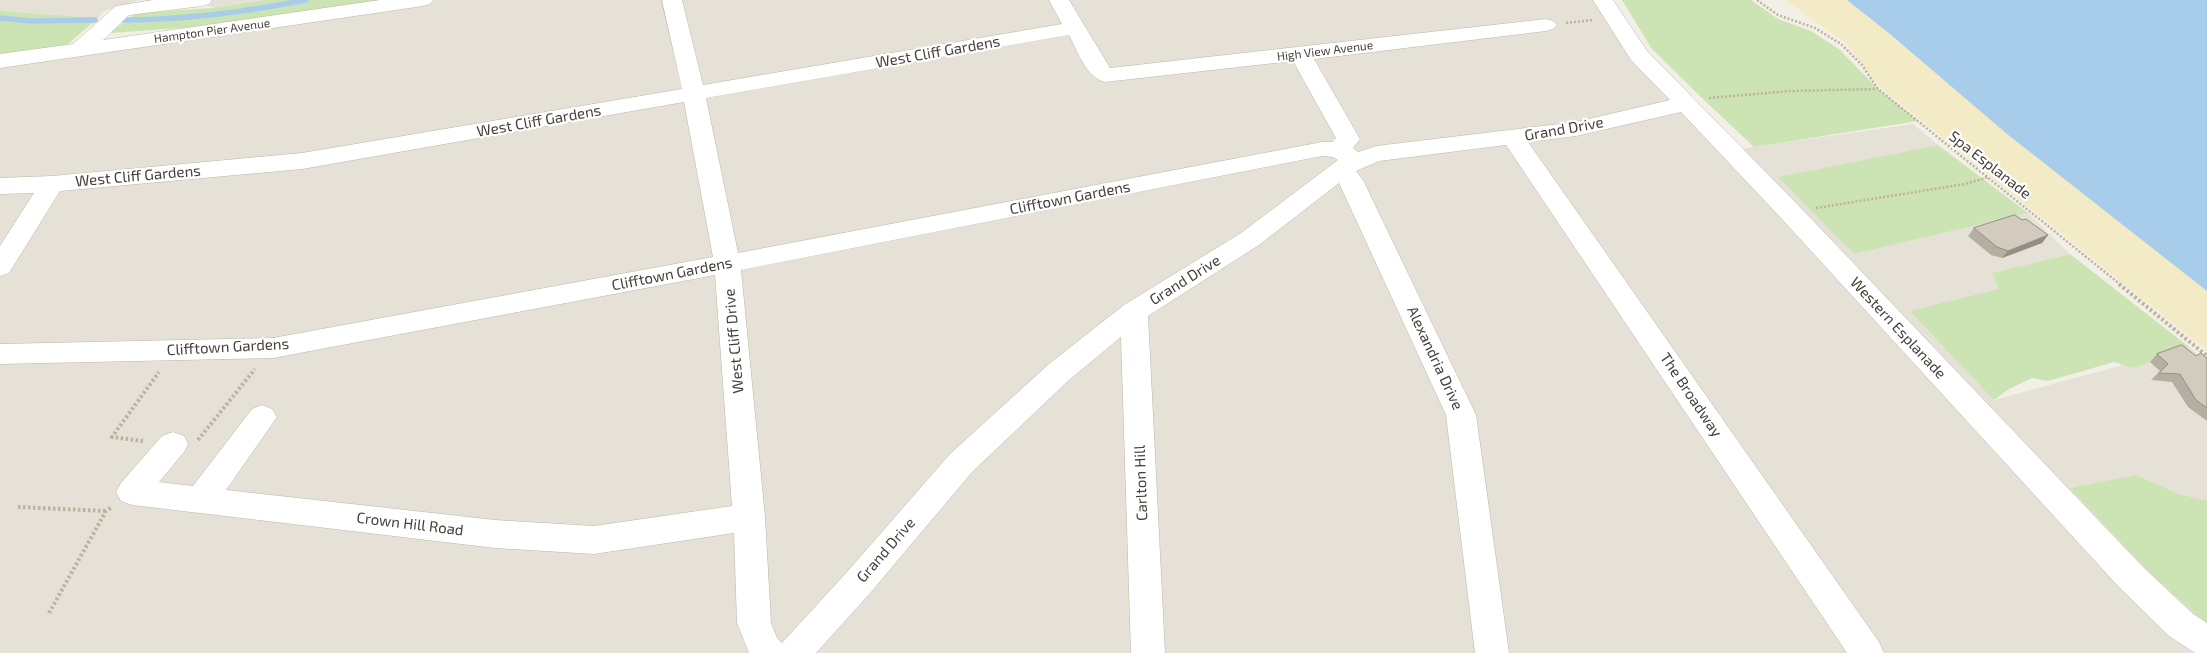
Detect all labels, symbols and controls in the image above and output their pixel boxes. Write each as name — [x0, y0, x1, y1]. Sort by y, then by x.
street label: Hampton Pier Avenue — [153, 16, 271, 46]
street label: West Cliff Gardens — [874, 32, 1002, 72]
street label: High View Avenue — [1276, 38, 1374, 64]
street label: West Cliff Gardens — [475, 101, 603, 141]
street label: Grand Drive — [1523, 113, 1605, 145]
street label: Spa Esplanade — [1945, 127, 2035, 203]
street label: West Cliff Gardens — [74, 162, 202, 190]
street label: Clifftown Gardens — [1008, 177, 1132, 219]
street label: Grand Drive — [1146, 251, 1224, 309]
street label: Clifftown Gardens — [610, 253, 734, 295]
street label: Western Esplanade — [1846, 273, 1950, 383]
street label: West Cliff Drive — [720, 288, 748, 394]
street label: Alexandria Drive — [1403, 303, 1467, 413]
street label: Clifftown Gardens — [166, 335, 290, 359]
street label: The Broadway — [1656, 349, 1726, 441]
street label: Carlton Hill — [1131, 445, 1151, 521]
street label: Crown Hill Road — [355, 508, 465, 540]
street label: Grand Drive — [853, 514, 919, 586]

